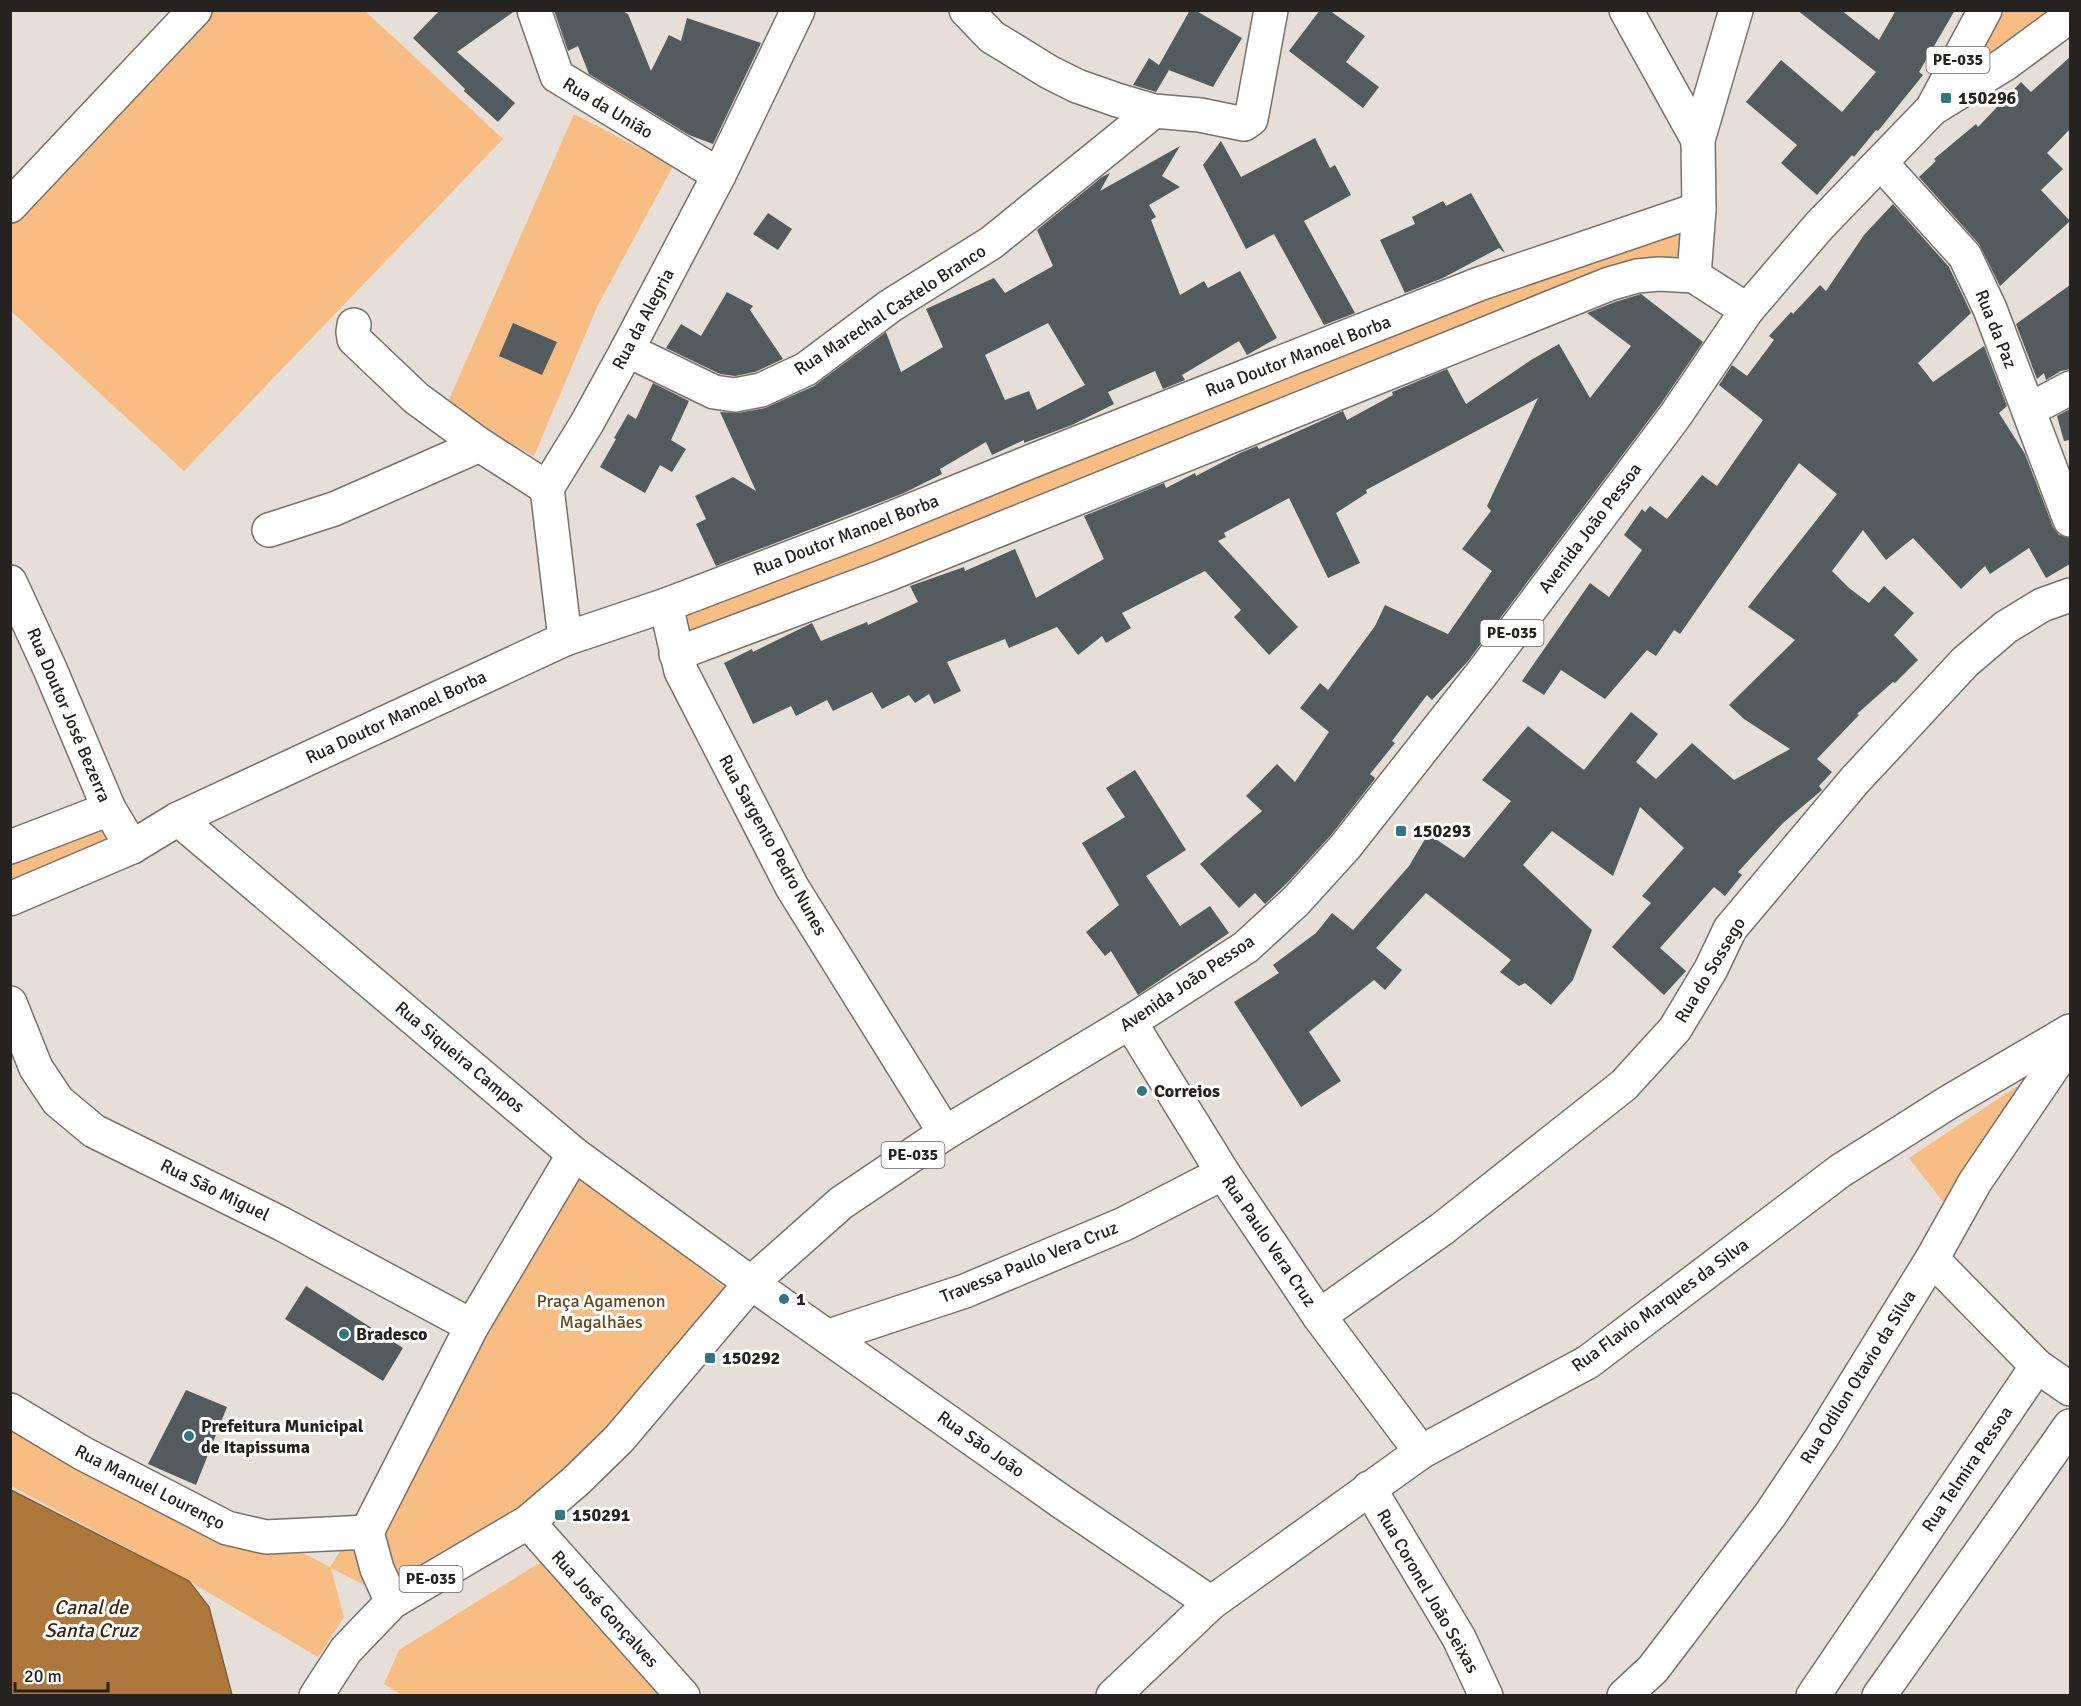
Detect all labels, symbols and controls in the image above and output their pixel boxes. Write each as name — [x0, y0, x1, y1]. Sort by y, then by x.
road number: PE-035 — [1926, 47, 1990, 73]
street label: Rua da União — [559, 73, 657, 143]
place label: 150296 — [1958, 87, 2017, 109]
marker: 150296 — [1939, 91, 1953, 105]
street label: Rua Marechal Castelo Branco — [790, 240, 990, 380]
street label: Rua da Alegria — [607, 265, 679, 373]
street label: Rua da Paz — [1970, 286, 2022, 372]
street label: Rua Doutor Manoel Borba — [1202, 310, 1394, 402]
street label: Avenida João Pessoa — [1534, 458, 1646, 598]
street label: Rua Doutor Manoel Borba — [750, 489, 942, 581]
road number: PE-035 — [1480, 620, 1544, 646]
street label: Rua Doutor José Bezerra — [22, 624, 116, 806]
street label: Rua Doutor Manoel Borba — [302, 665, 490, 769]
street label: Rua Sargento Pedro Nunes — [714, 751, 832, 939]
place label: 150293 — [1413, 820, 1471, 842]
marker: 150293 — [1394, 824, 1408, 838]
street label: Rua do Sossego — [1670, 913, 1750, 1027]
street label: Avenida João Pessoa — [1115, 930, 1259, 1036]
street label: Rua Siqueira Campos — [391, 997, 529, 1118]
place label: Correios — [1154, 1080, 1220, 1102]
marker: Correios — [1135, 1084, 1149, 1098]
road number: PE-035 — [882, 1142, 944, 1168]
street label: Rua São Miguel — [157, 1154, 273, 1226]
street label: Rua Paulo Vera Cruz — [1217, 1171, 1321, 1311]
street label: Travessa Paulo Vera Cruz — [937, 1216, 1121, 1308]
street label: Rua Flavio Marques da Silva — [1567, 1233, 1753, 1377]
street label: Rua Odilon Otavio da Silva — [1795, 1286, 1921, 1468]
place label: 1 — [796, 1288, 806, 1310]
park label: Praça Agamenon Magalhães — [537, 1290, 665, 1333]
marker: 1 — [777, 1292, 791, 1306]
place label: Bradesco — [356, 1323, 428, 1345]
marker: Bradesco — [337, 1327, 351, 1341]
place label: 150292 — [722, 1347, 780, 1369]
marker: 150292 — [703, 1351, 717, 1365]
street label: Rua Telmira Pessoa — [1917, 1402, 2017, 1536]
street label: Rua São João — [933, 1406, 1029, 1482]
place label: Prefeitura Municipal de Itapissuma — [201, 1415, 364, 1458]
marker: Prefeitura Municipal de Itapissuma — [182, 1429, 196, 1443]
street label: Rua Manuel Lourenço — [71, 1440, 229, 1534]
place label: 150291 — [572, 1504, 631, 1526]
street label: Rua Coronel João Seixas — [1372, 1505, 1484, 1677]
marker: 150291 — [553, 1508, 567, 1522]
street label: Rua José Gonçalves — [547, 1546, 663, 1672]
road number: PE-035 — [400, 1566, 462, 1592]
water label: Canal de Santa Cruz — [44, 1595, 140, 1643]
scale bar — [15, 1655, 108, 1693]
text: 20 m — [24, 1665, 62, 1687]

